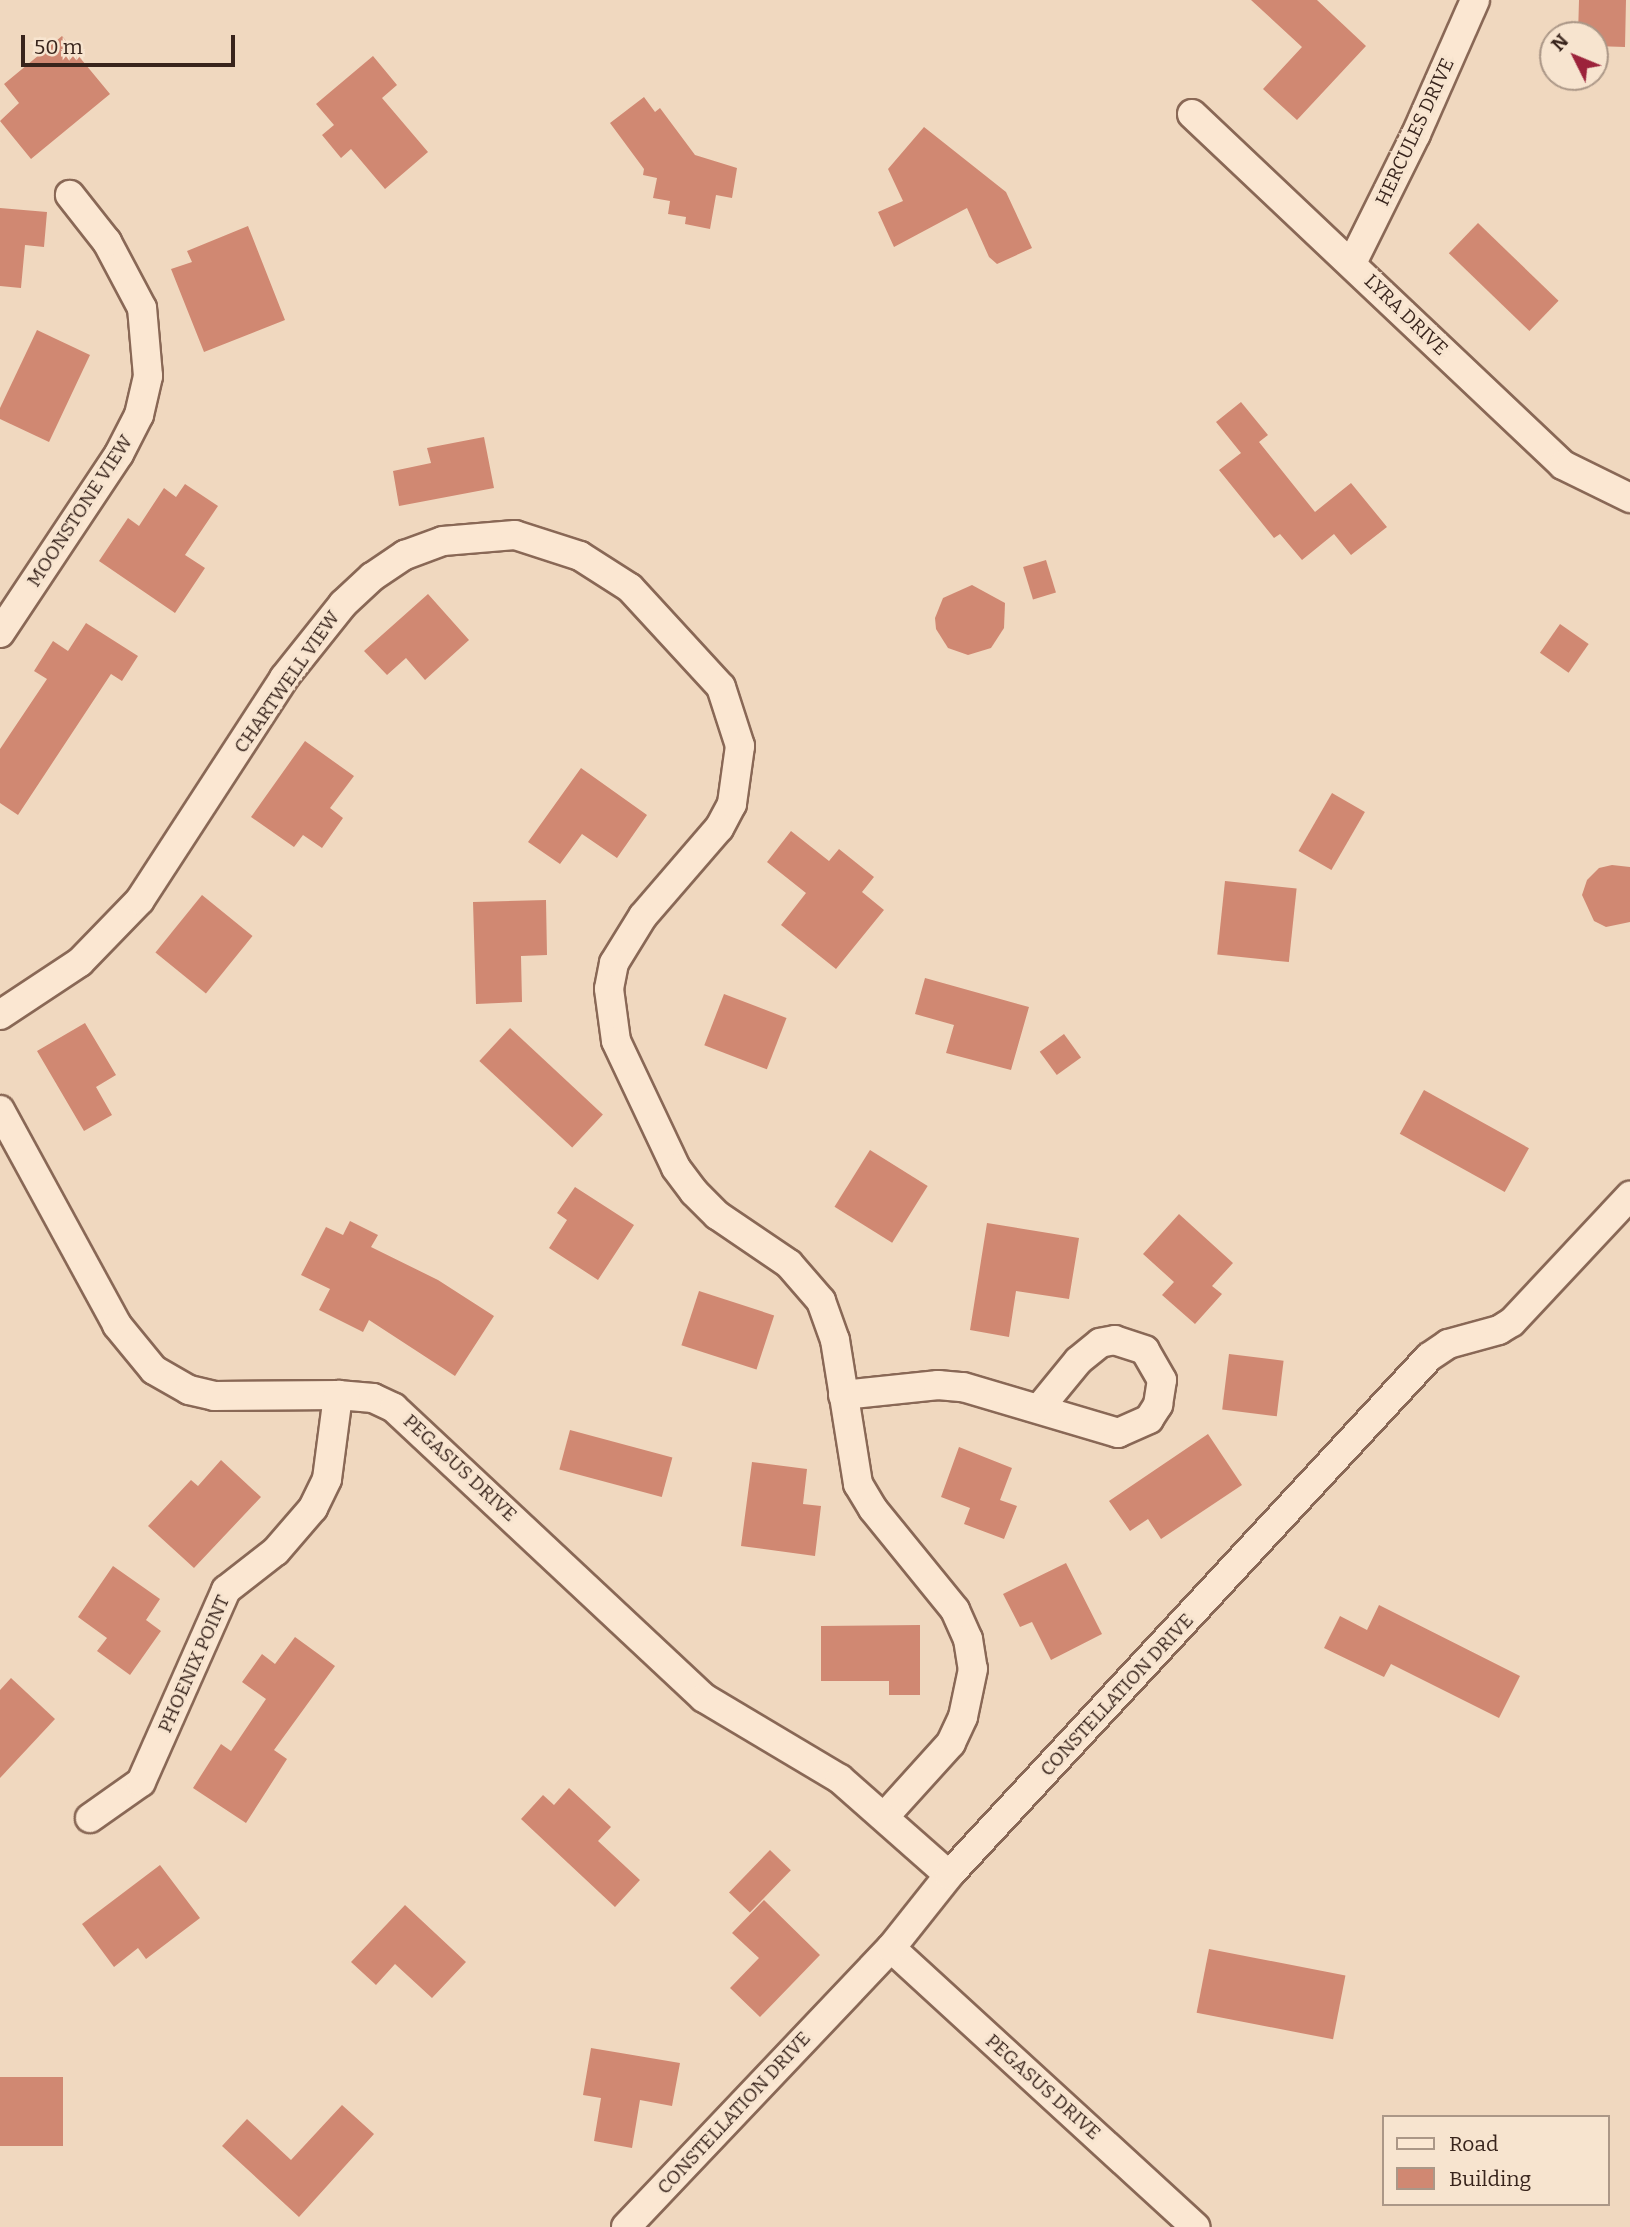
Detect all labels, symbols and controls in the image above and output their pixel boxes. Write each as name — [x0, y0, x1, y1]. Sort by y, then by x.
scale bar — [24, 21, 238, 65]
north arrow — [1539, 21, 1609, 91]
text: N — [1546, 29, 1573, 56]
text: 50 m — [34, 34, 83, 60]
street label: HERCULES DRIVE — [1371, 55, 1459, 209]
street label: LYRA DRIVE — [1360, 270, 1452, 360]
street label: MOONSTONE VIEW — [22, 431, 138, 591]
street label: CHARTWELL VIEW — [229, 607, 345, 757]
street label: PEGASUS DRIVE — [399, 1410, 521, 1526]
street label: PHOENIX POINT — [154, 1592, 234, 1736]
street label: CONSTELLATION DRIVE — [1036, 1609, 1198, 1781]
street label: CONSTELLATION DRIVE — [653, 2027, 815, 2199]
street label: PEGASUS DRIVE — [981, 2029, 1105, 2145]
legend — [1382, 2115, 1609, 2206]
text: Road — [1449, 2131, 1498, 2157]
text: Building — [1449, 2166, 1531, 2192]

